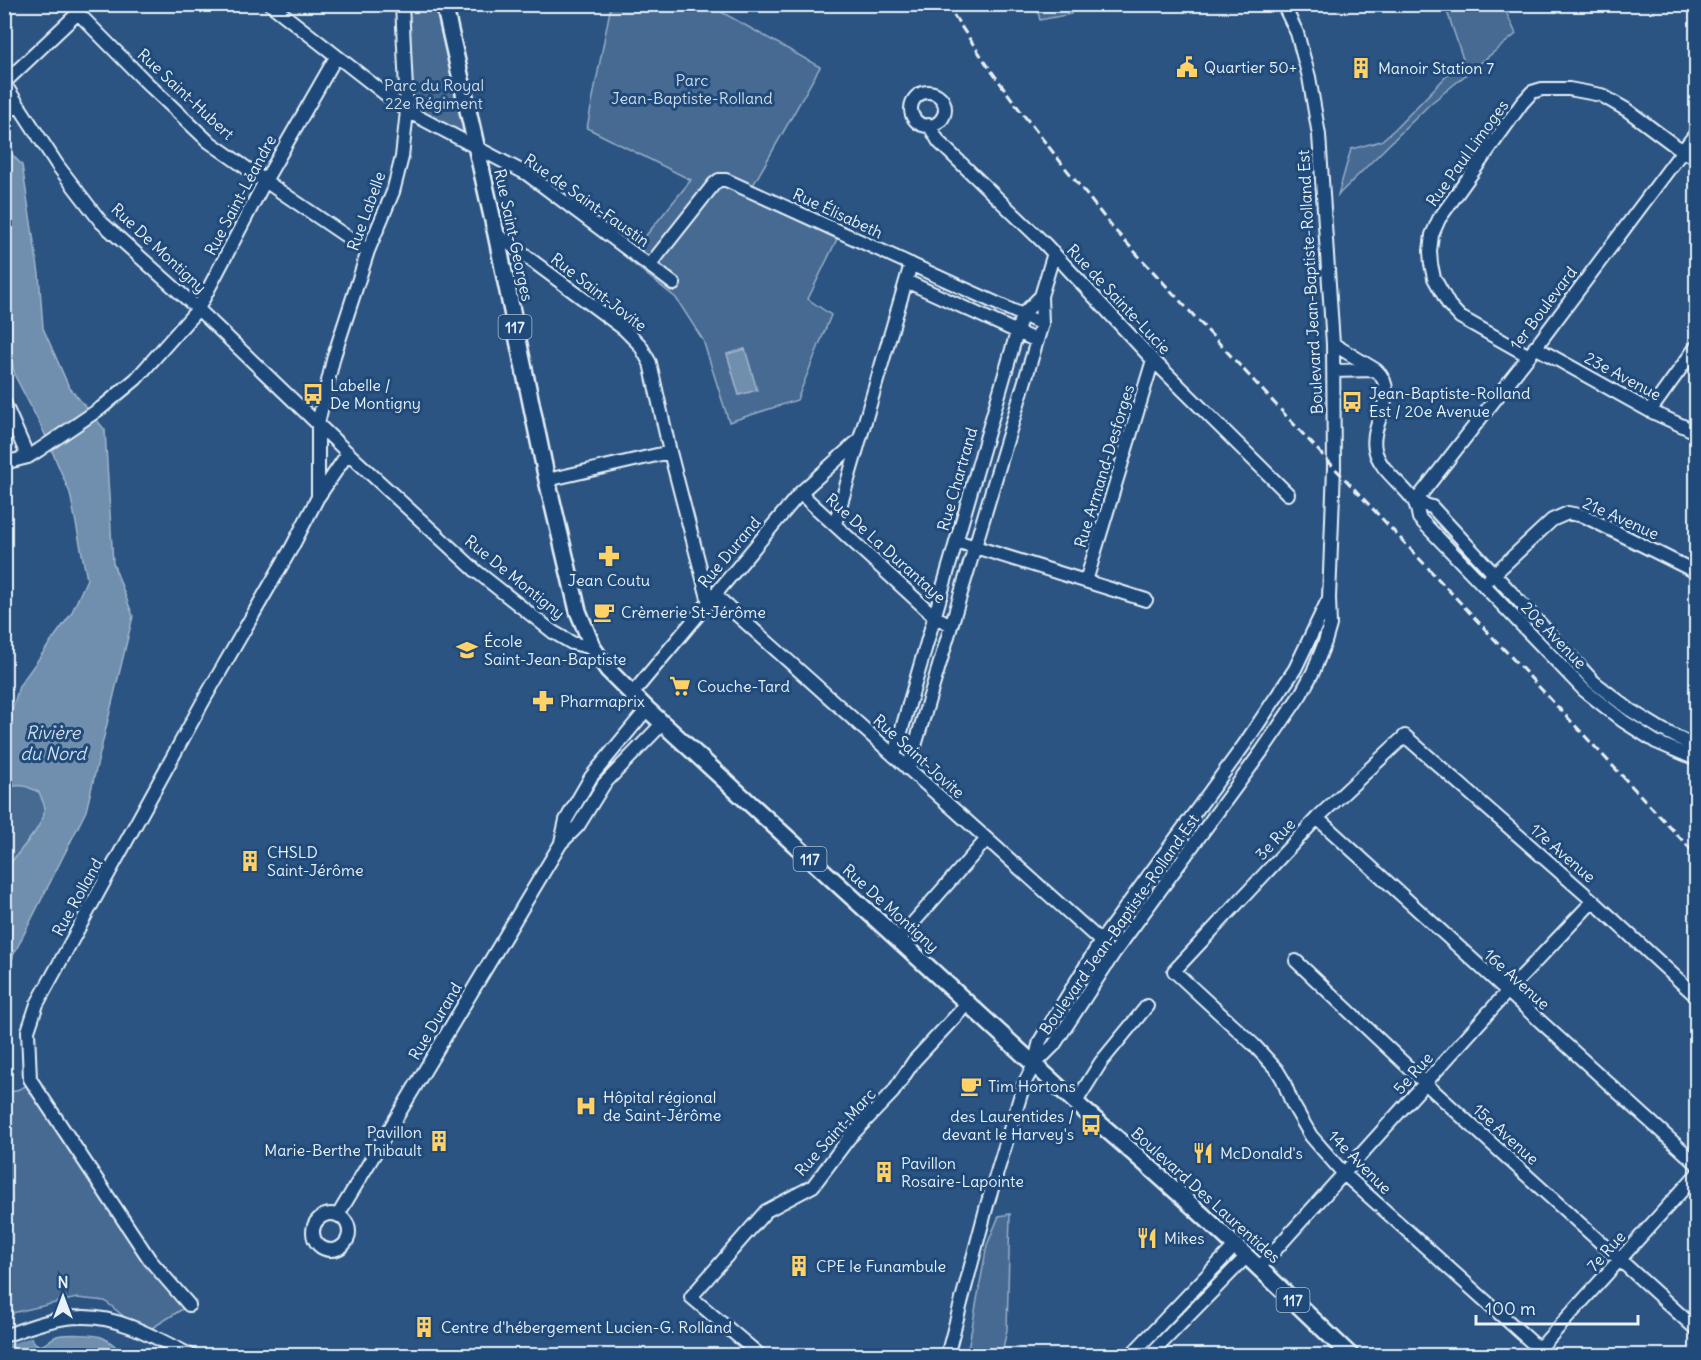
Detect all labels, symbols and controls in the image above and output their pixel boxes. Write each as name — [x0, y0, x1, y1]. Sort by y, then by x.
street label: Rue Saint-Hubert — [134, 44, 239, 144]
public building icon: Quartier 50+ — [1175, 55, 1199, 79]
building icon: Manoir Station 7 — [1349, 56, 1373, 80]
place label: Quartier 50+ — [1204, 57, 1297, 77]
place label: Manoir Station 7 — [1378, 58, 1494, 78]
park label: Parc Jean-Baptiste-Rolland — [611, 70, 773, 108]
park label: Parc du Royal 22e Régiment — [384, 75, 484, 113]
street label: Rue Paul Limoges — [1422, 96, 1512, 210]
street label: Rue Saint-Léandre — [200, 131, 280, 259]
street label: Rue de Saint-Faustin — [520, 149, 654, 251]
street label: Boulevard Jean-Baptiste-Rolland Est — [1293, 149, 1327, 415]
street label: Rue Saint-Georges — [490, 167, 538, 303]
street label: Rue Labelle — [342, 169, 390, 253]
street label: Rue Élisabeth — [790, 183, 886, 243]
street label: Rue De Montigny — [107, 199, 211, 297]
street label: Rue de Sainte-Lucie — [1063, 240, 1175, 358]
street label: Rue Saint-Jovite — [547, 248, 651, 336]
street label: 1er Boulevard — [1505, 262, 1581, 354]
road number: 117 — [498, 315, 532, 339]
street label: 23e Avenue — [1581, 347, 1665, 405]
place label: Labelle / De Montigny — [330, 375, 421, 413]
bus stop icon: Labelle / De Montigny — [301, 382, 325, 406]
street label: Rue Armand-Desforges — [1070, 382, 1138, 550]
place label: Jean-Baptiste-Rolland Est / 20e Avenue — [1369, 383, 1530, 421]
bus stop icon: Jean-Baptiste-Rolland Est / 20e Avenue — [1340, 390, 1364, 414]
street label: Rue Chartrand — [933, 425, 981, 533]
street label: Rue De La Durantaye — [822, 489, 950, 607]
street label: 21e Avenue — [1580, 492, 1662, 544]
street label: Rue Durand — [693, 512, 765, 592]
street label: Rue De Montigny — [461, 531, 569, 623]
pharmacy icon: Jean Coutu — [597, 544, 621, 568]
place label: Jean Coutu — [568, 570, 650, 590]
street label: 20e Avenue — [1517, 597, 1591, 673]
cafe icon: Crèmerie St-Jérôme — [592, 600, 616, 624]
place label: Crèmerie St-Jérôme — [621, 602, 766, 622]
place label: École Saint-Jean-Baptiste — [484, 631, 627, 669]
school or university icon: École Saint-Jean-Baptiste — [455, 638, 479, 662]
supermarket icon: Couche-Tard — [668, 674, 692, 698]
place label: Couche-Tard — [697, 676, 790, 696]
pharmacy icon: Pharmaprix — [531, 689, 555, 713]
place label: Pharmaprix — [560, 691, 645, 711]
street label: Rue Saint-Jovite — [869, 710, 969, 802]
water label: Rivière du Nord — [20, 721, 88, 765]
street label: Boulevard Jean-Baptiste-Rolland Est — [1035, 809, 1203, 1038]
street label: 3e Rue — [1251, 814, 1299, 864]
street label: 17e Avenue — [1526, 819, 1600, 887]
place label: CHSLD Saint-Jérôme — [267, 842, 364, 880]
road number: 117 — [794, 847, 826, 871]
building icon: CHSLD Saint-Jérôme — [238, 849, 262, 873]
street label: Rue Rolland — [47, 855, 107, 939]
street label: Rue De Montigny — [839, 860, 943, 956]
street label: 16e Avenue — [1480, 944, 1554, 1014]
street label: Rue Durand — [404, 979, 466, 1063]
street label: 5e Rue — [1389, 1048, 1437, 1098]
cafe icon: Tim Hortons — [959, 1074, 983, 1098]
place label: Tim Hortons — [988, 1076, 1076, 1096]
street label: Rue Saint-Marc — [790, 1084, 880, 1180]
place label: Hôpital régional de Saint-Jérôme — [603, 1087, 721, 1125]
hospital icon: Hôpital régional de Saint-Jérôme — [574, 1094, 598, 1118]
street label: 15e Avenue — [1469, 1099, 1543, 1169]
place label: des Laurentides / devant le Harvey's — [942, 1106, 1074, 1144]
bus stop icon: des Laurentides / devant le Harvey's — [1079, 1113, 1103, 1137]
place label: Pavillon Marie-Berthe Thibault — [264, 1122, 423, 1160]
street label: Boulevard Des Laurentides — [1127, 1123, 1285, 1267]
street label: 14e Avenue — [1324, 1126, 1396, 1198]
building icon: Pavillon Marie-Berthe Thibault — [427, 1129, 451, 1153]
restaurant icon: McDonald's — [1191, 1141, 1215, 1165]
place label: McDonald's — [1220, 1143, 1303, 1163]
place label: Pavillon Rosaire-Lapointe — [901, 1153, 1024, 1191]
building icon: Pavillon Rosaire-Lapointe — [872, 1160, 896, 1184]
restaurant icon: Mikes — [1135, 1226, 1159, 1250]
street label: 7e Rue — [1583, 1227, 1629, 1275]
place label: Mikes — [1164, 1228, 1204, 1248]
building icon: CPE le Funambule — [787, 1254, 811, 1278]
place label: CPE le Funambule — [816, 1256, 946, 1276]
north arrow — [33, 1267, 93, 1327]
text: N — [57, 1272, 69, 1292]
road number: 117 — [1276, 1288, 1310, 1312]
scale bar — [1476, 1288, 1638, 1326]
text: 100 m — [1485, 1297, 1536, 1320]
building icon: Centre d'hébergement Lucien-G. Rolland — [412, 1315, 436, 1339]
place label: Centre d'hébergement Lucien-G. Rolland — [441, 1317, 732, 1337]

